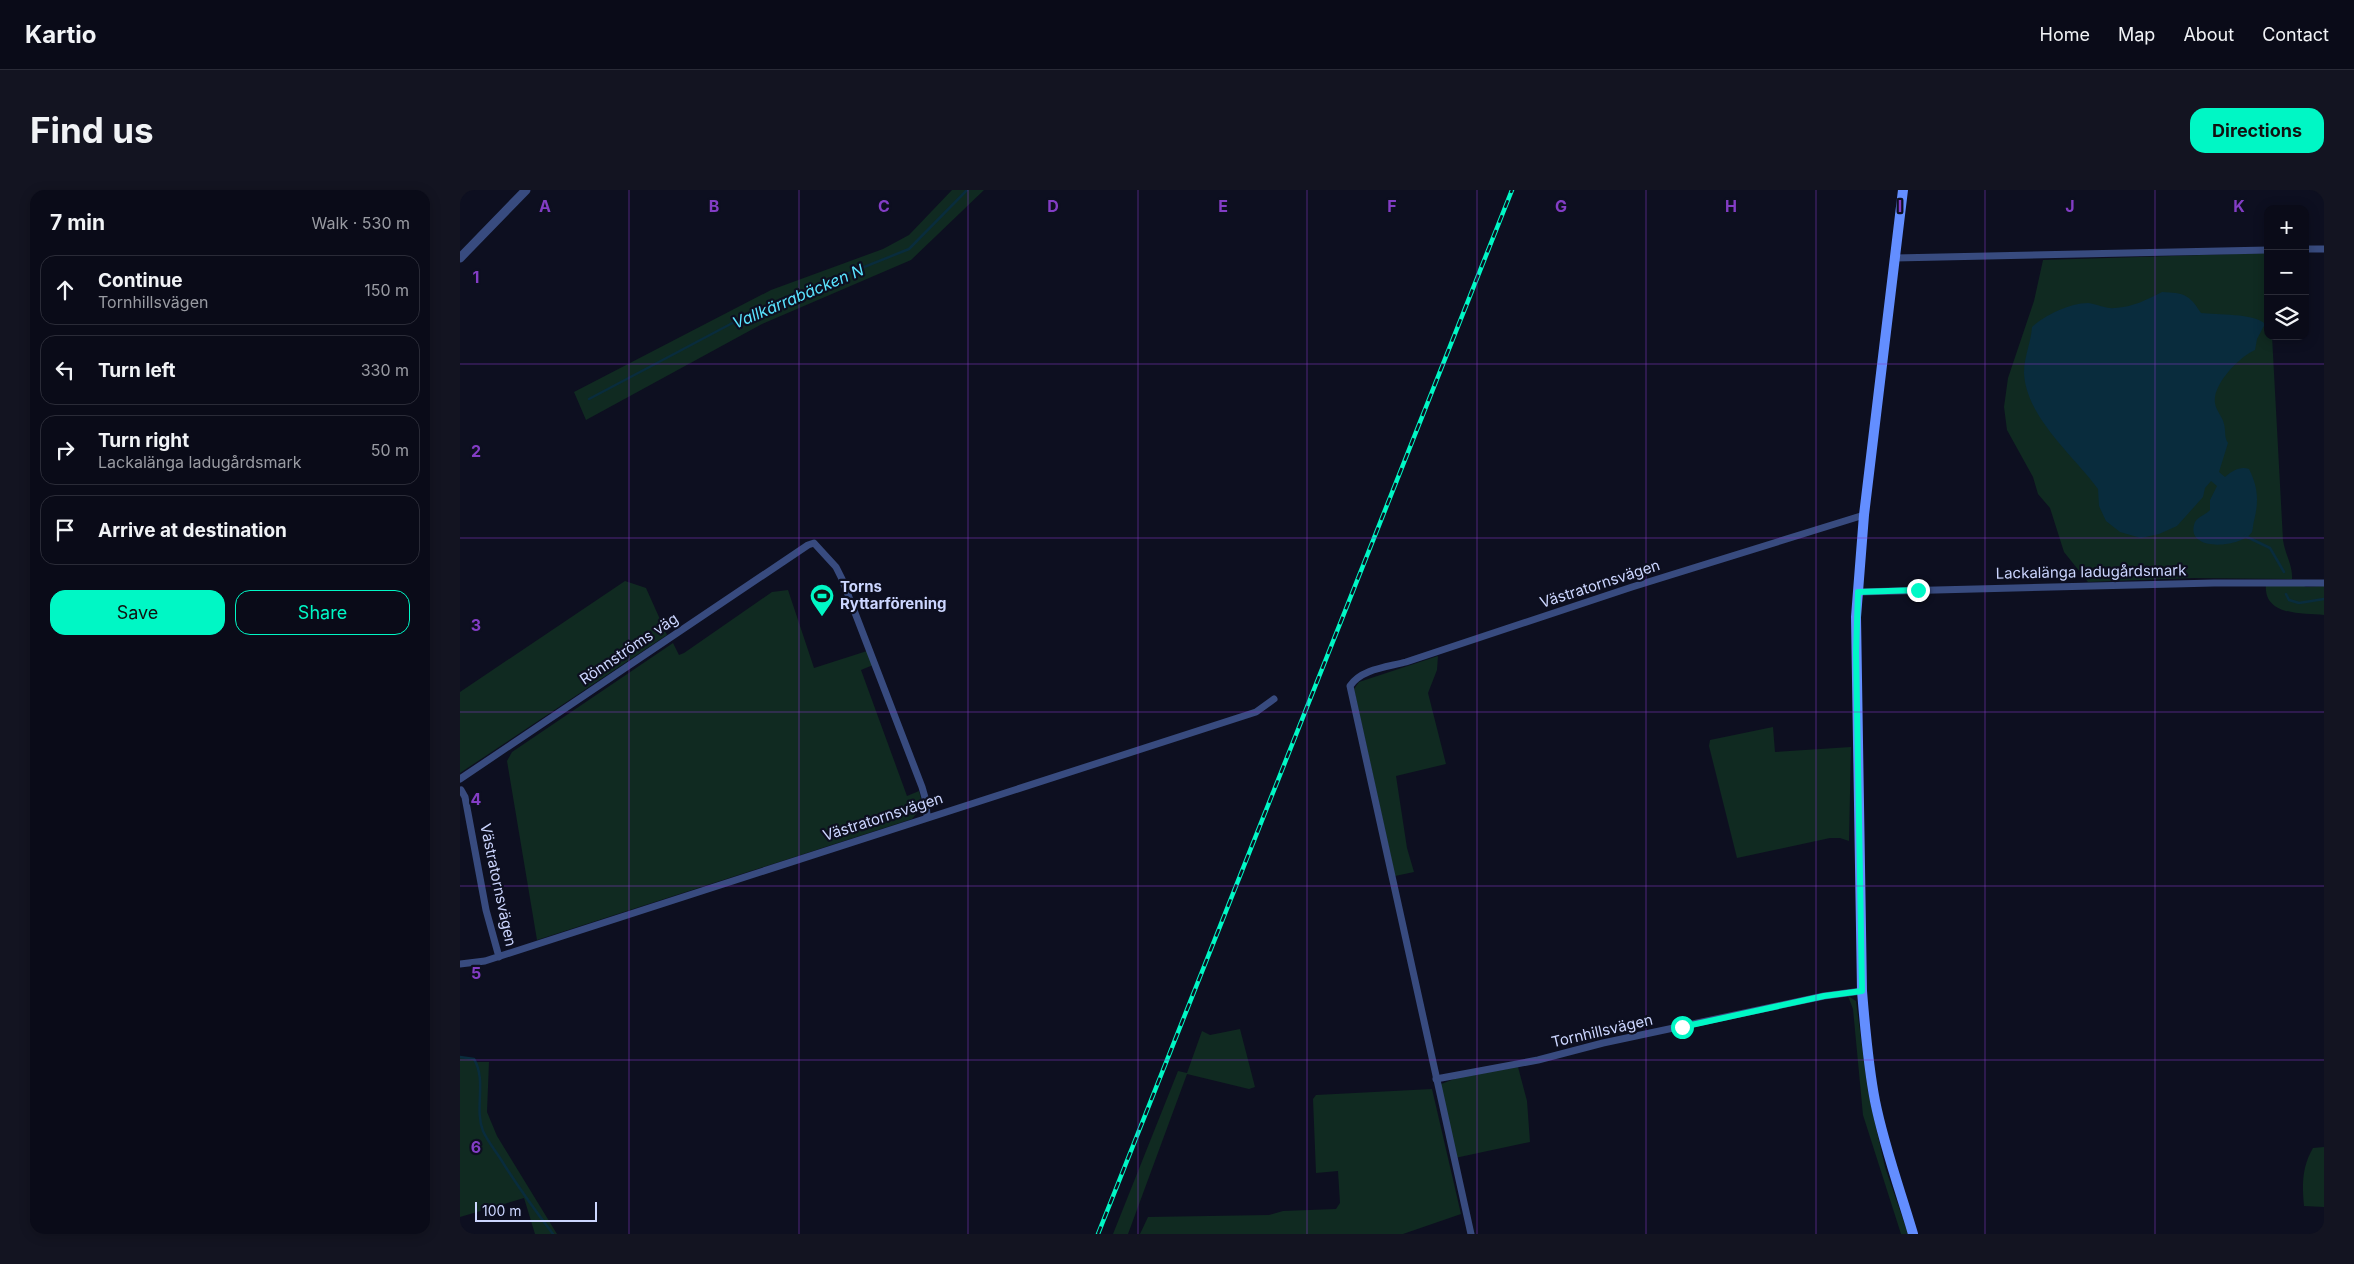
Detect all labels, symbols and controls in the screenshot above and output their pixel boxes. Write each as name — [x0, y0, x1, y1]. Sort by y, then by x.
text: Kartio — [25, 20, 96, 49]
text: Home — [2040, 24, 2090, 45]
text: Map — [2118, 24, 2155, 45]
text: About — [2183, 24, 2234, 45]
text: Contact — [2262, 24, 2329, 45]
button: Directions — [2190, 108, 2324, 153]
text: Find us — [30, 109, 154, 151]
text: A — [539, 196, 551, 216]
text: B — [709, 196, 719, 216]
text: C — [878, 196, 890, 216]
text: D — [1047, 196, 1059, 216]
text: E — [1218, 196, 1228, 216]
text: F — [1387, 196, 1397, 216]
text: G — [1555, 196, 1567, 216]
text: H — [1725, 196, 1737, 216]
text: I — [1898, 196, 1902, 216]
text: J — [2065, 196, 2075, 216]
text: K — [2233, 196, 2245, 216]
map controls — [2264, 205, 2309, 340]
button: + — [2264, 205, 2309, 250]
text: 7 min — [50, 210, 105, 235]
text: Walk · 530 m — [312, 213, 410, 233]
button: − — [2264, 250, 2309, 295]
water label: Vallkärrabäcken N — [729, 259, 867, 333]
text: 1 — [473, 267, 479, 287]
text: Continue — [98, 269, 183, 292]
icon: ahead — [51, 276, 79, 304]
text: 150 m — [364, 280, 409, 300]
text: Tornhillsvägen — [98, 292, 208, 312]
button: layers — [2264, 295, 2309, 340]
icon: left — [51, 356, 79, 384]
text: Turn left — [98, 359, 176, 382]
text: 330 m — [361, 360, 409, 380]
text: Turn right — [98, 429, 189, 452]
icon: right — [51, 436, 79, 464]
text: 50 m — [371, 440, 409, 460]
text: 2 — [471, 441, 481, 461]
text: Lackalänga ladugårdsmark — [98, 452, 302, 472]
icon: arrive — [51, 516, 79, 544]
text: Arrive at destination — [98, 519, 287, 542]
street label: Västratornsvägen — [1537, 555, 1662, 612]
street label: Lackalänga ladugårdsmark — [1995, 560, 2187, 583]
place label: Torns Ryttarförening — [840, 577, 947, 613]
route end — [1907, 579, 1930, 602]
sports icon: Torns Ryttarförening — [809, 583, 835, 617]
button: Save — [50, 590, 225, 635]
button: Share — [235, 590, 410, 635]
street label: Rönnströms väg — [576, 609, 682, 689]
text: 3 — [471, 615, 481, 635]
street label: Västratornsvägen — [820, 788, 945, 845]
text: 4 — [471, 789, 482, 809]
street label: Västratornsvägen — [476, 822, 521, 948]
text: 5 — [471, 963, 481, 983]
street label: Tornhillsvägen — [1549, 1010, 1654, 1051]
route start — [1671, 1016, 1694, 1039]
text: 6 — [471, 1137, 481, 1157]
scale bar — [475, 1199, 598, 1222]
text: 100 m — [482, 1202, 522, 1219]

